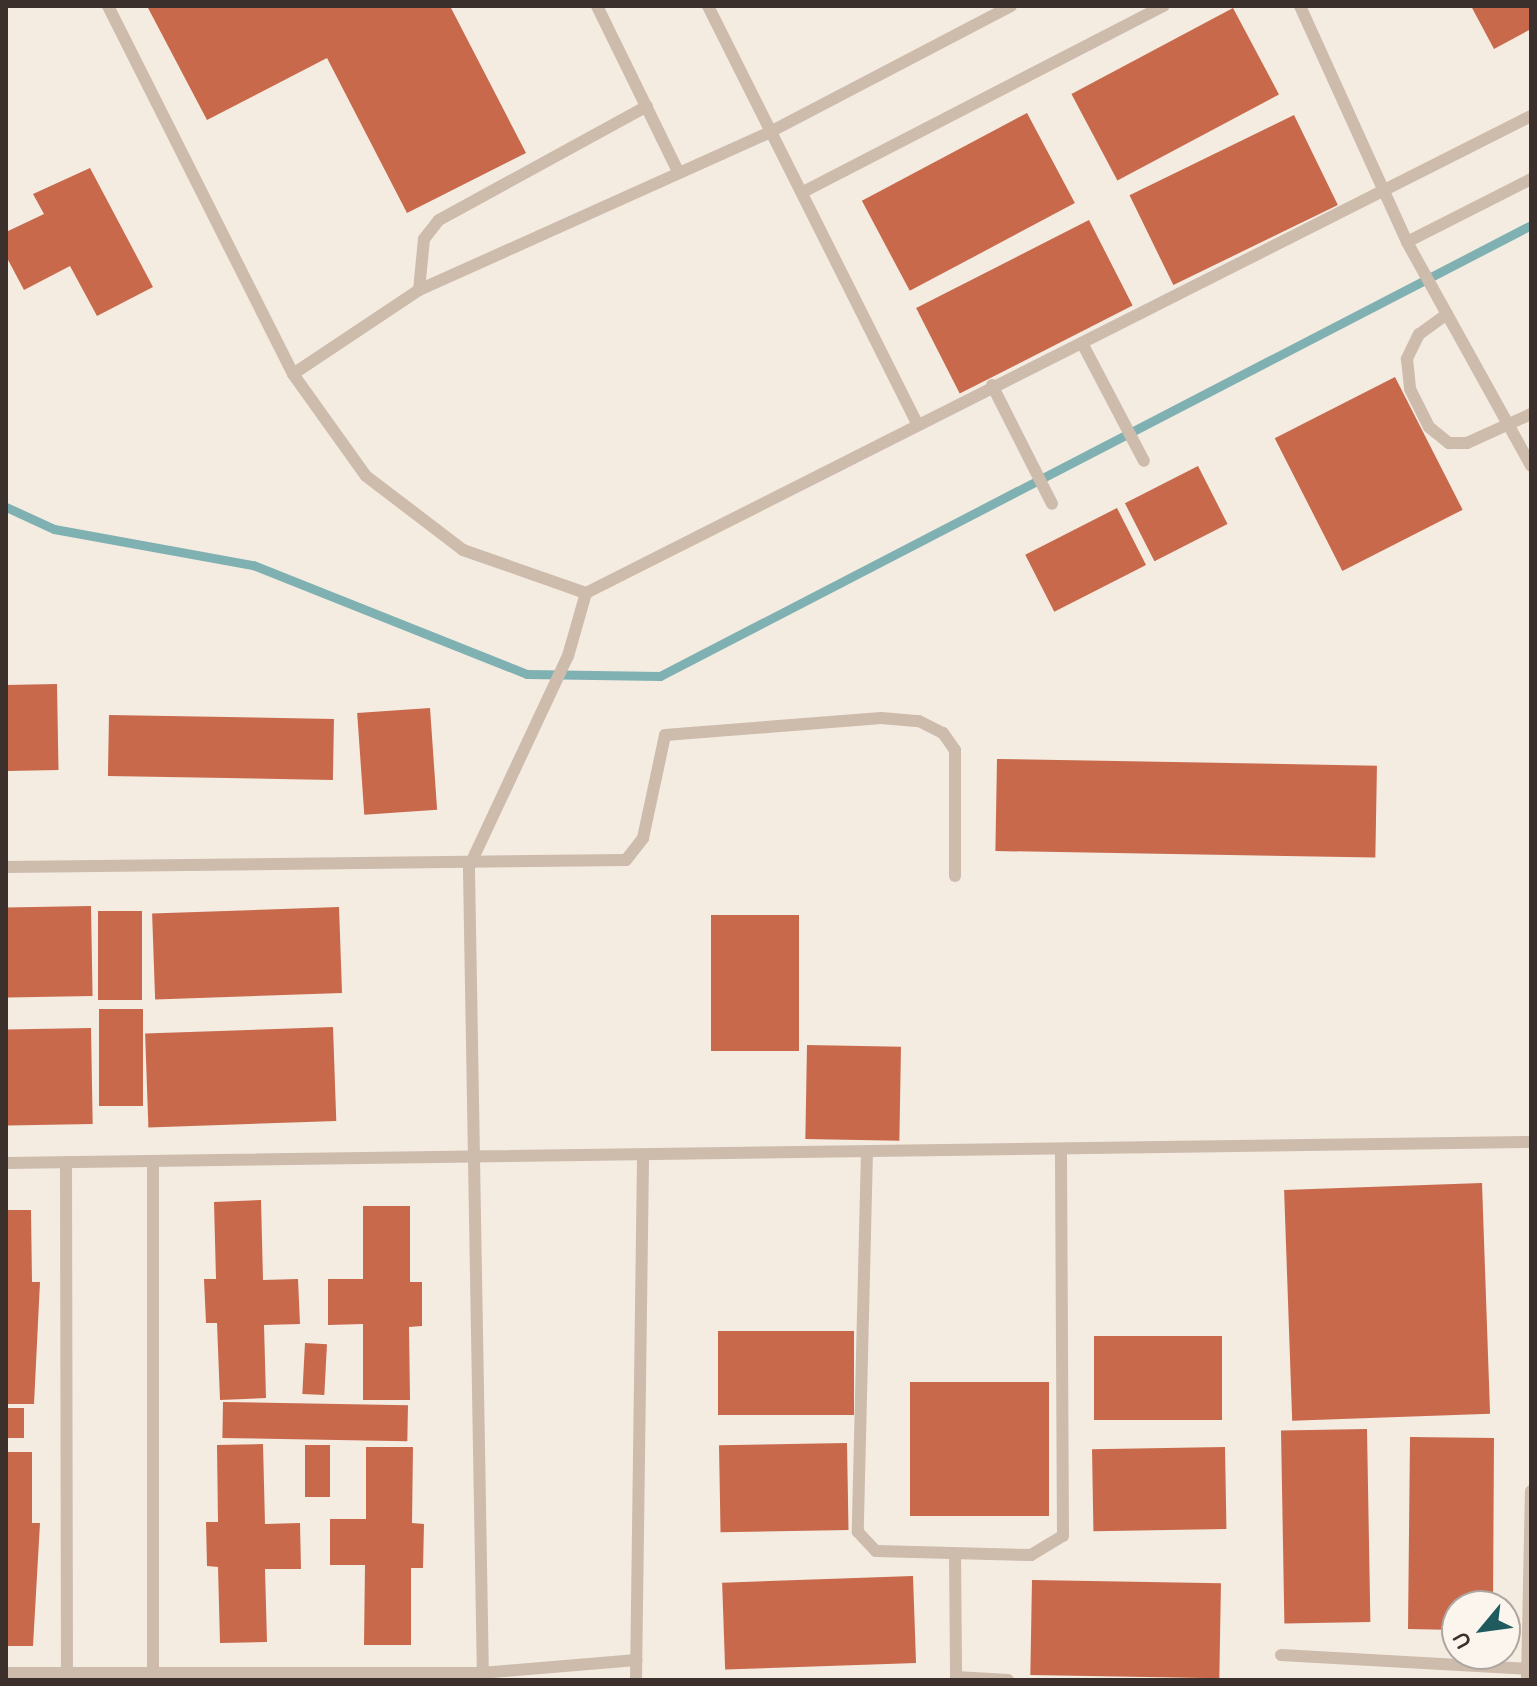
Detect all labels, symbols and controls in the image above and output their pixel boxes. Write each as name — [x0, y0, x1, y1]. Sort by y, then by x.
north arrow — [1441, 1590, 1521, 1670]
text: U — [1446, 1627, 1478, 1654]

